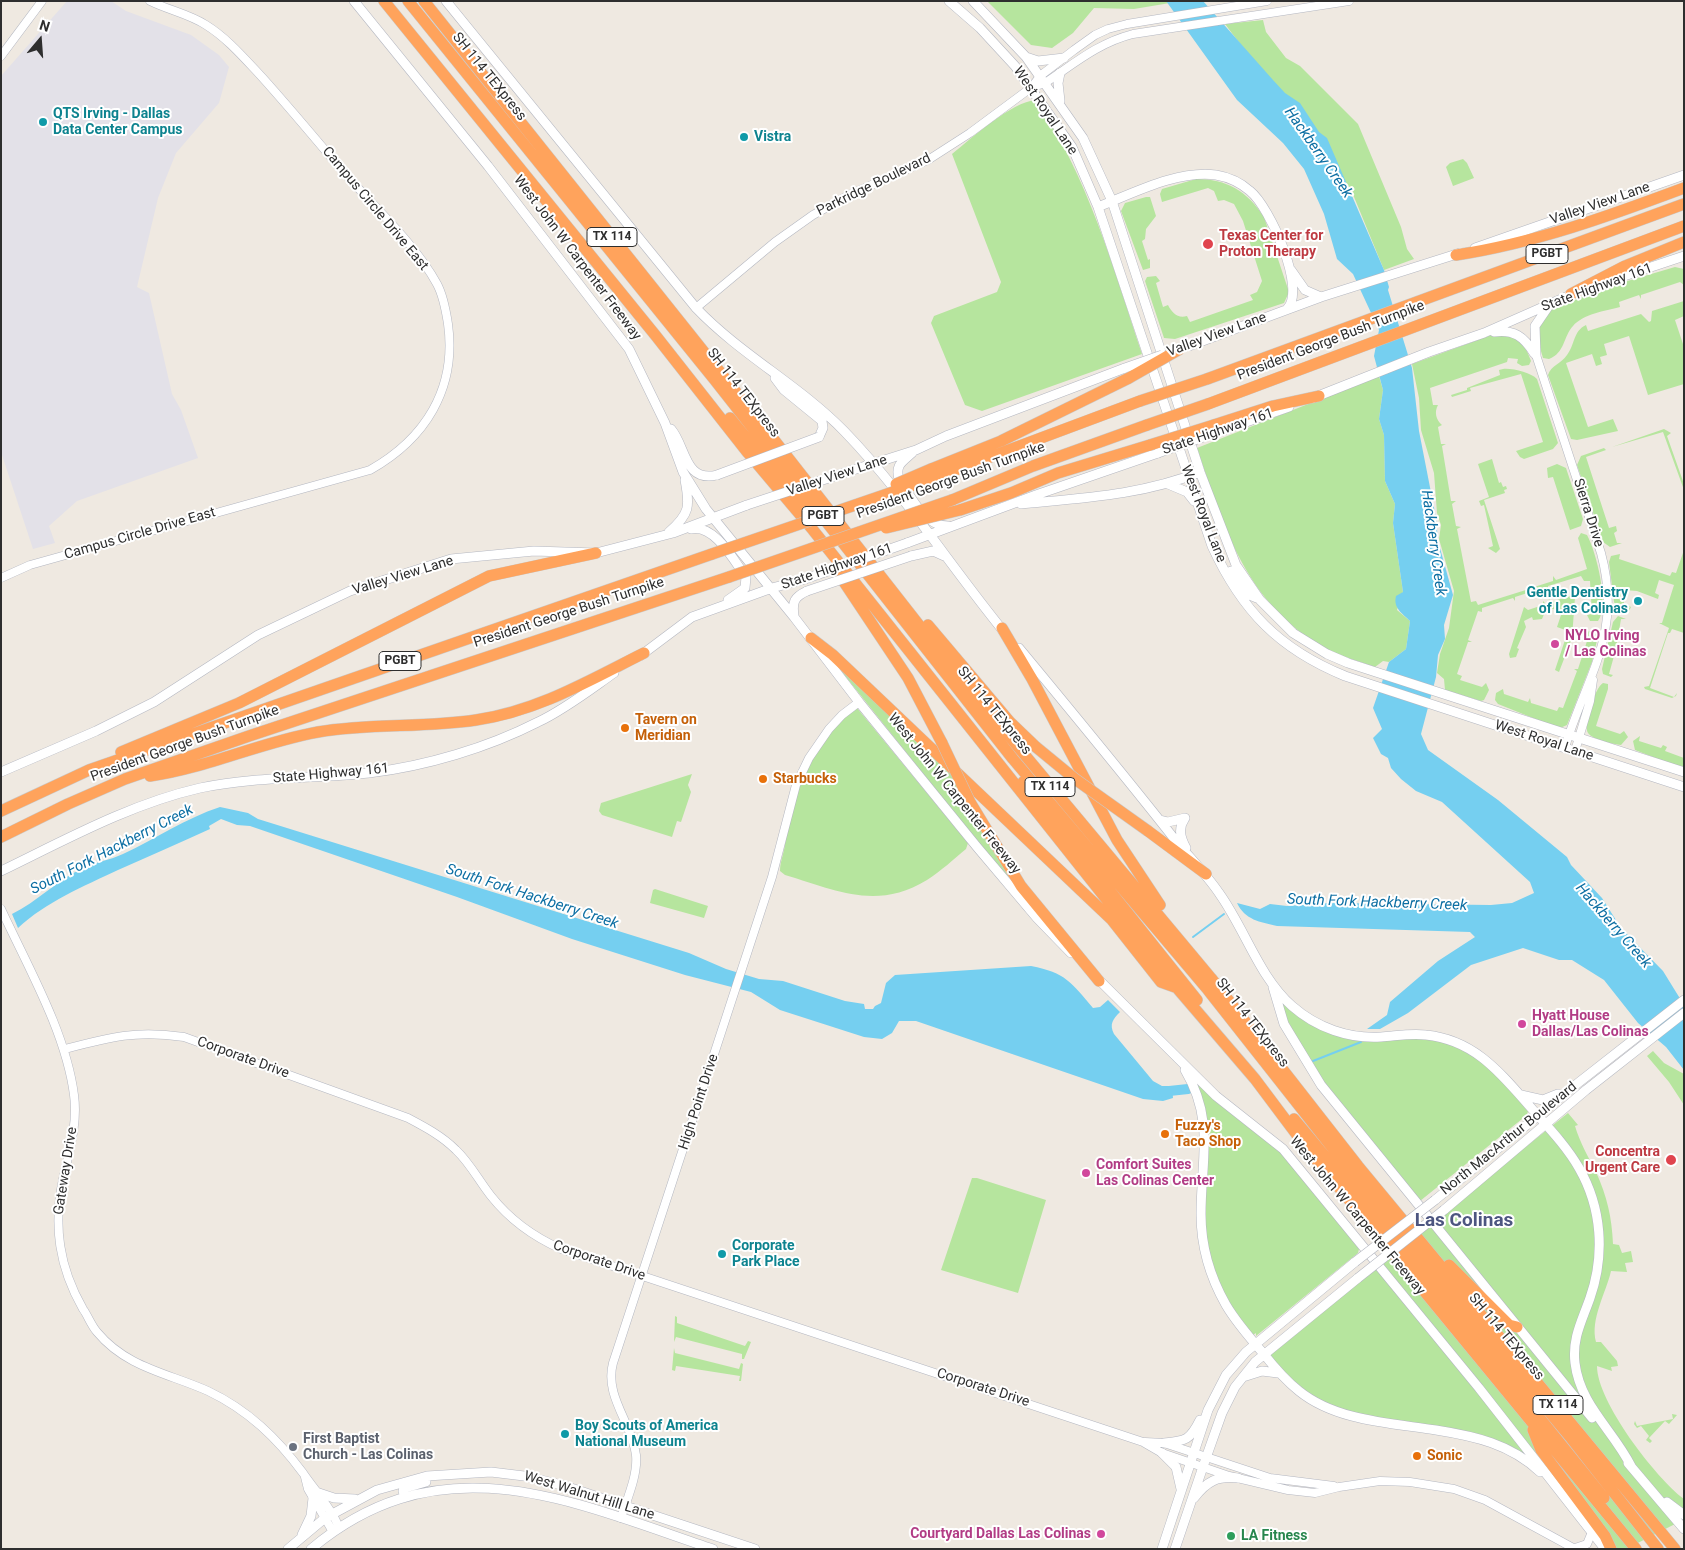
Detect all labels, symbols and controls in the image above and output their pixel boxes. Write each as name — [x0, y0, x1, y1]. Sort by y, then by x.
north arrow — [15, 15, 65, 65]
text: N — [37, 17, 52, 35]
street label: SH 114 TEXpress — [448, 30, 530, 124]
street label: West Royal Lane — [1009, 64, 1081, 158]
water label: Hackberry Creek — [1280, 104, 1356, 202]
place label: QTS Irving - Dallas Data Center Campus — [53, 106, 182, 138]
marker: QTS Irving - Dallas Data Center Campus — [37, 116, 49, 128]
place label: Vistra — [754, 129, 791, 145]
marker: Vistra — [738, 131, 750, 143]
street label: Campus Circle Drive East — [318, 144, 432, 274]
street label: Parkridge Boulevard — [814, 150, 934, 220]
street label: West John W Carpenter Freeway — [510, 172, 644, 344]
street label: Valley View Lane — [1548, 179, 1652, 229]
road number: TX 114 — [587, 228, 637, 246]
place label: Texas Center for Proton Therapy — [1219, 228, 1323, 260]
marker: Texas Center for Proton Therapy — [1201, 237, 1215, 251]
road number: PGBT — [1526, 244, 1568, 264]
street label: State Highway 161 — [1539, 260, 1655, 316]
street label: President George Bush Turnpike — [1235, 297, 1427, 385]
street label: Valley View Lane — [1165, 309, 1269, 361]
street label: SH 114 TEXpress — [703, 345, 783, 441]
street label: State Highway 161 — [1160, 405, 1276, 459]
street label: President George Bush Turnpike — [854, 439, 1048, 523]
street label: Valley View Lane — [785, 452, 889, 500]
street label: West Royal Lane — [1177, 463, 1229, 565]
street label: Sierra Drive — [1569, 477, 1607, 549]
water label: Hackberry Creek — [1417, 489, 1449, 597]
street label: Campus Circle Drive East — [63, 504, 217, 564]
road number: PGBT — [802, 506, 844, 526]
street label: State Highway 161 — [779, 540, 895, 594]
street label: Valley View Lane — [351, 553, 455, 599]
street label: President George Bush Turnpike — [472, 574, 666, 652]
place label: Gentle Dentistry of Las Colinas — [1526, 585, 1628, 618]
marker: Gentle Dentistry of Las Colinas — [1632, 595, 1644, 607]
place label: NYLO Irving / Las Colinas — [1565, 628, 1646, 660]
marker: NYLO Irving / Las Colinas — [1549, 638, 1561, 650]
road number: PGBT — [379, 651, 421, 670]
street label: SH 114 TEXpress — [953, 664, 1035, 758]
street label: President George Bush Turnpike — [88, 702, 282, 786]
street label: West John W Carpenter Freeway — [884, 710, 1024, 878]
place label: Tavern on Meridian — [635, 712, 697, 744]
street label: West Royal Lane — [1493, 717, 1595, 765]
marker: Tavern on Meridian — [619, 722, 631, 734]
street label: State Highway 161 — [272, 761, 390, 787]
place label: Starbucks — [773, 771, 837, 787]
marker: Starbucks — [757, 773, 769, 785]
road number: TX 114 — [1025, 778, 1075, 796]
water label: South Fork Hackberry Creek — [28, 801, 196, 899]
water label: South Fork Hackberry Creek — [443, 861, 621, 933]
water label: Hackberry Creek — [1571, 880, 1655, 972]
water label: South Fork Hackberry Creek — [1287, 891, 1467, 915]
street label: SH 114 TEXpress — [1212, 975, 1292, 1071]
place label: Hyatt House Dallas/Las Colinas — [1532, 1008, 1649, 1040]
marker: Hyatt House Dallas/Las Colinas — [1516, 1018, 1528, 1030]
street label: Corporate Drive — [195, 1034, 291, 1082]
street label: High Point Drive — [676, 1052, 722, 1152]
street label: North MacArthur Boulevard — [1438, 1079, 1580, 1199]
place label: Fuzzy's Taco Shop — [1175, 1118, 1241, 1150]
street label: Gateway Drive — [51, 1126, 81, 1216]
marker: Fuzzy's Taco Shop — [1159, 1128, 1171, 1140]
street label: West John W Carpenter Freeway — [1286, 1133, 1428, 1299]
place label: Concentra Urgent Care — [1585, 1144, 1660, 1176]
marker: Concentra Urgent Care — [1664, 1153, 1678, 1167]
place label: Comfort Suites Las Colinas Center — [1096, 1157, 1214, 1190]
marker: Comfort Suites Las Colinas Center — [1080, 1167, 1092, 1179]
district label: Las Colinas — [1415, 1210, 1513, 1232]
street label: Corporate Drive — [551, 1237, 647, 1285]
place label: Corporate Park Place — [732, 1238, 800, 1270]
marker: Corporate Park Place — [716, 1248, 728, 1260]
street label: SH 114 TEXpress — [1465, 1290, 1547, 1384]
street label: Corporate Drive — [934, 1365, 1032, 1411]
road number: TX 114 — [1533, 1396, 1583, 1414]
place label: Boy Scouts of America National Museum — [575, 1418, 718, 1450]
marker: Boy Scouts of America National Museum — [559, 1428, 571, 1440]
place label: First Baptist Church - Las Colinas — [303, 1431, 433, 1464]
marker: First Baptist Church - Las Colinas — [287, 1441, 299, 1453]
place label: Sonic — [1427, 1448, 1462, 1464]
marker: Sonic — [1411, 1450, 1423, 1462]
street label: West Walnut Hill Lane — [522, 1468, 656, 1524]
place label: Courtyard Dallas Las Colinas — [910, 1526, 1091, 1542]
marker: Courtyard Dallas Las Colinas — [1095, 1528, 1107, 1540]
place label: LA Fitness — [1241, 1528, 1308, 1544]
marker: LA Fitness — [1225, 1530, 1237, 1542]

